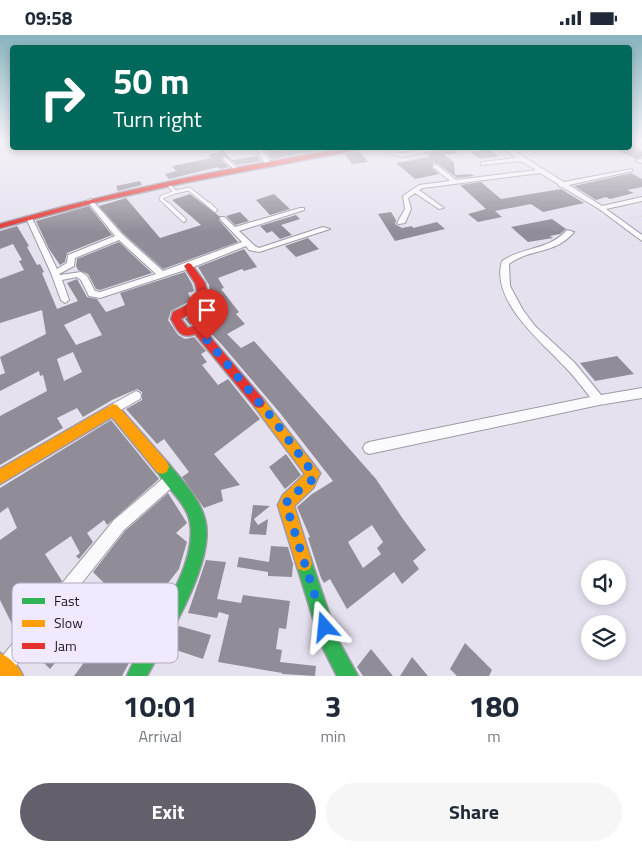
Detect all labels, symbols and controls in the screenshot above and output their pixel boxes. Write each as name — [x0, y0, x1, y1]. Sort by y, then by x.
text: 09:58 — [25, 3, 72, 32]
text: 50 m — [113, 54, 189, 108]
icon: right — [30, 65, 95, 130]
text: Turn right — [113, 102, 202, 136]
pin — [186, 289, 228, 340]
icon: arrive — [193, 296, 221, 324]
map controls — [581, 560, 626, 660]
button: sound — [581, 560, 626, 605]
legend — [12, 583, 178, 663]
text: Fast — [54, 590, 79, 611]
position arrow — [298, 600, 350, 652]
text: Slow — [54, 612, 83, 633]
button: layers — [581, 615, 626, 660]
text: Jam — [54, 635, 77, 656]
text: 10:01 — [123, 683, 198, 729]
text: 3 — [325, 683, 342, 729]
text: 180 — [469, 683, 519, 729]
text: Arrival — [139, 724, 182, 748]
text: min — [320, 724, 346, 748]
text: m — [487, 724, 501, 748]
button: Exit — [20, 783, 316, 841]
button: Share — [326, 783, 622, 841]

